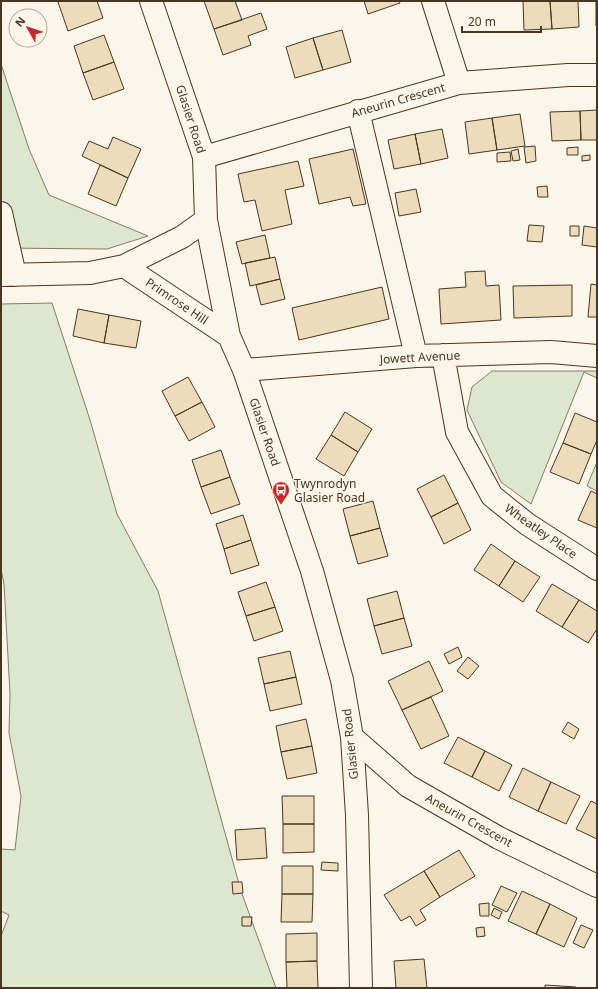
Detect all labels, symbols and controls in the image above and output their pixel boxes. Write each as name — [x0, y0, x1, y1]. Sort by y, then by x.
north arrow — [8, 8, 48, 48]
scale bar — [462, 8, 541, 34]
text: N — [11, 13, 28, 30]
text: 20 m — [468, 13, 496, 30]
street label: Aneurin Crescent — [349, 78, 448, 122]
street label: Glasier Road — [172, 83, 210, 155]
street label: Primrose Hill — [142, 274, 212, 328]
street label: Jowett Avenue — [378, 346, 461, 368]
street label: Glasier Road — [245, 396, 285, 468]
place label: Twynrodyn Glasier Road — [294, 475, 365, 506]
bus stop icon: Twynrodyn Glasier Road — [271, 480, 291, 505]
street label: Wheatley Place — [501, 500, 581, 562]
street label: Glasier Road — [338, 708, 362, 780]
street label: Aneurin Crescent — [422, 789, 516, 851]

